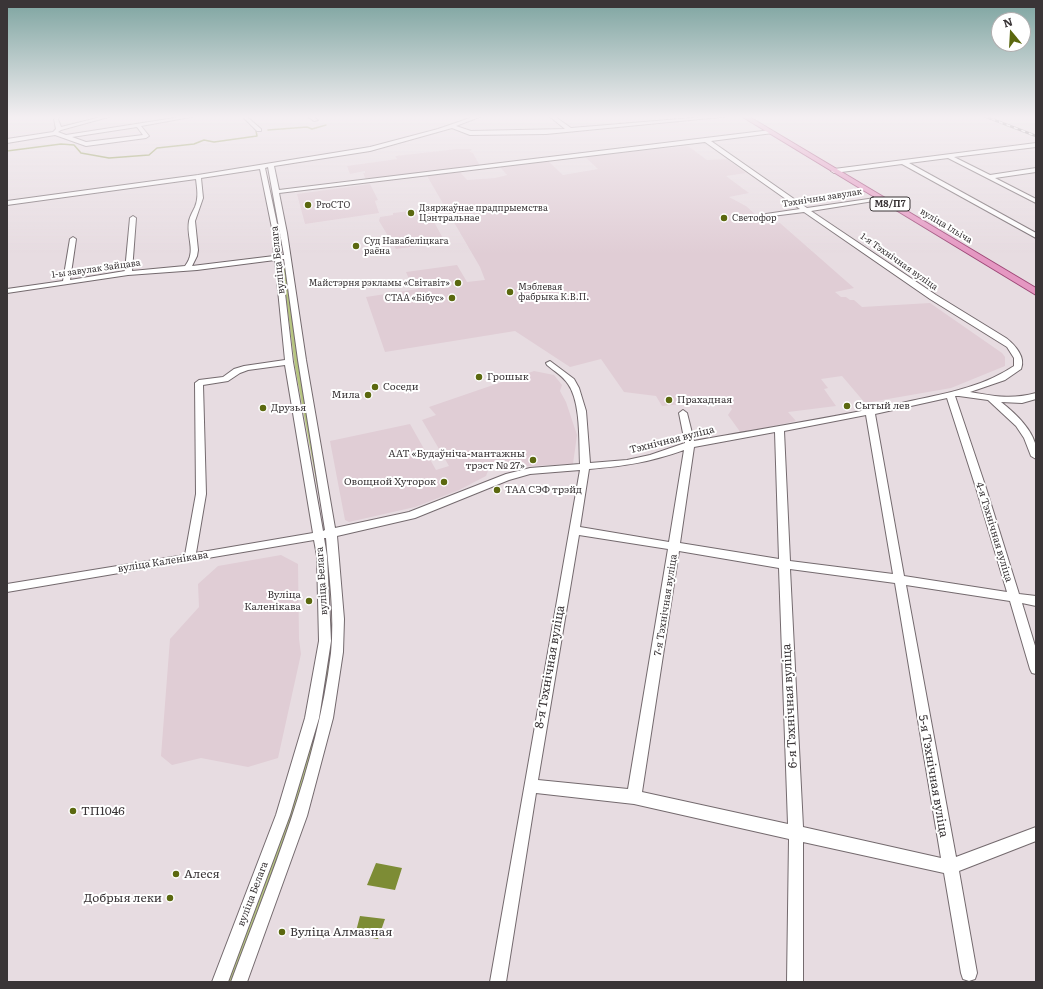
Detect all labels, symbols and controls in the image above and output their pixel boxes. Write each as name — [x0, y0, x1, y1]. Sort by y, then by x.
north arrow — [991, 12, 1031, 52]
text: N — [1001, 13, 1014, 31]
street label: Тэхнічны завулак — [781, 186, 863, 210]
road number: М8/П7 — [870, 197, 910, 211]
marker: ProСТО — [303, 200, 313, 210]
place label: ProСТО — [316, 200, 350, 210]
place label: Дзяржаўнае прадпрыемства Цэнтральнае — [419, 203, 548, 224]
street label: вуліца Ільіча — [918, 206, 974, 246]
marker: Дзяржаўнае прадпрыемства Цэнтральнае — [406, 208, 416, 218]
marker: Светофор — [719, 213, 729, 223]
place label: Светофор — [732, 213, 777, 223]
street label: вуліца Белага — [268, 225, 288, 295]
street label: 1-я Тэхнічная вуліца — [858, 231, 940, 293]
place label: Суд Навабеліцкага раёна — [364, 236, 449, 257]
marker: Суд Навабеліцкага раёна — [351, 241, 361, 251]
street label: 1-ы завулак Зайцава — [51, 257, 141, 281]
place label: Майстэрня рэкламы «Світавіт» — [308, 278, 450, 288]
marker: Майстэрня рэкламы «Світавіт» — [453, 278, 463, 288]
place label: Мэблевая фабрыка К.В.П. — [518, 282, 589, 303]
marker: Мэблевая фабрыка К.В.П. — [505, 287, 515, 297]
place label: СТАА «Бібус» — [385, 293, 444, 303]
marker: СТАА «Бібус» — [447, 293, 457, 303]
place label: Грошык — [487, 371, 529, 383]
marker: Грошык — [474, 372, 484, 382]
place label: Соседи — [383, 381, 419, 393]
marker: Соседи — [370, 382, 380, 392]
place label: Мила — [332, 389, 360, 401]
marker: Мила — [363, 390, 373, 400]
place label: Прахадная — [677, 394, 732, 406]
marker: Прахадная — [664, 395, 674, 405]
place label: Сытый лев — [855, 400, 910, 412]
marker: Сытый лев — [842, 401, 852, 411]
place label: Друзья — [271, 402, 306, 414]
marker: Друзья — [258, 403, 268, 413]
street label: Тэхнічная вуліца — [628, 424, 716, 456]
place label: ААТ «Будаўніча-мантажны трэст № 27» — [388, 448, 525, 472]
marker: ААТ «Будаўніча-мантажны трэст № 27» — [528, 455, 538, 465]
place label: Овощной Хуторок — [344, 476, 436, 488]
marker: Овощной Хуторок — [439, 477, 449, 487]
street label: 4-я Тэхнічная вуліца — [973, 481, 1015, 583]
place label: ТАА СЭФ трэйд — [505, 484, 582, 496]
marker: ТАА СЭФ трэйд — [492, 485, 502, 495]
street label: вуліца Белага — [314, 546, 330, 616]
street label: вуліца Каленікава — [117, 549, 209, 575]
street label: 7-я Тэхнічная вуліца — [652, 553, 680, 657]
place label: Вуліца Каленікава — [244, 589, 301, 612]
marker: Вуліца Каленікава — [304, 596, 314, 606]
street label: 8-я Тэхнічная вуліца — [532, 604, 568, 730]
street label: 6-я Тэхнічная вуліца — [780, 643, 800, 769]
street label: 5-я Тэхнічная вуліца — [915, 714, 951, 838]
place label: ТП1046 — [81, 804, 125, 818]
marker: ТП1046 — [68, 806, 78, 816]
street label: вуліца Белага — [235, 860, 271, 928]
place label: Алеся — [184, 867, 220, 881]
marker: Алеся — [171, 869, 181, 879]
place label: Добрыя леки — [84, 891, 162, 905]
marker: Добрыя леки — [165, 893, 175, 903]
place label: Вуліца Алмазная — [290, 925, 392, 939]
marker: Вуліца Алмазная — [277, 927, 287, 937]

